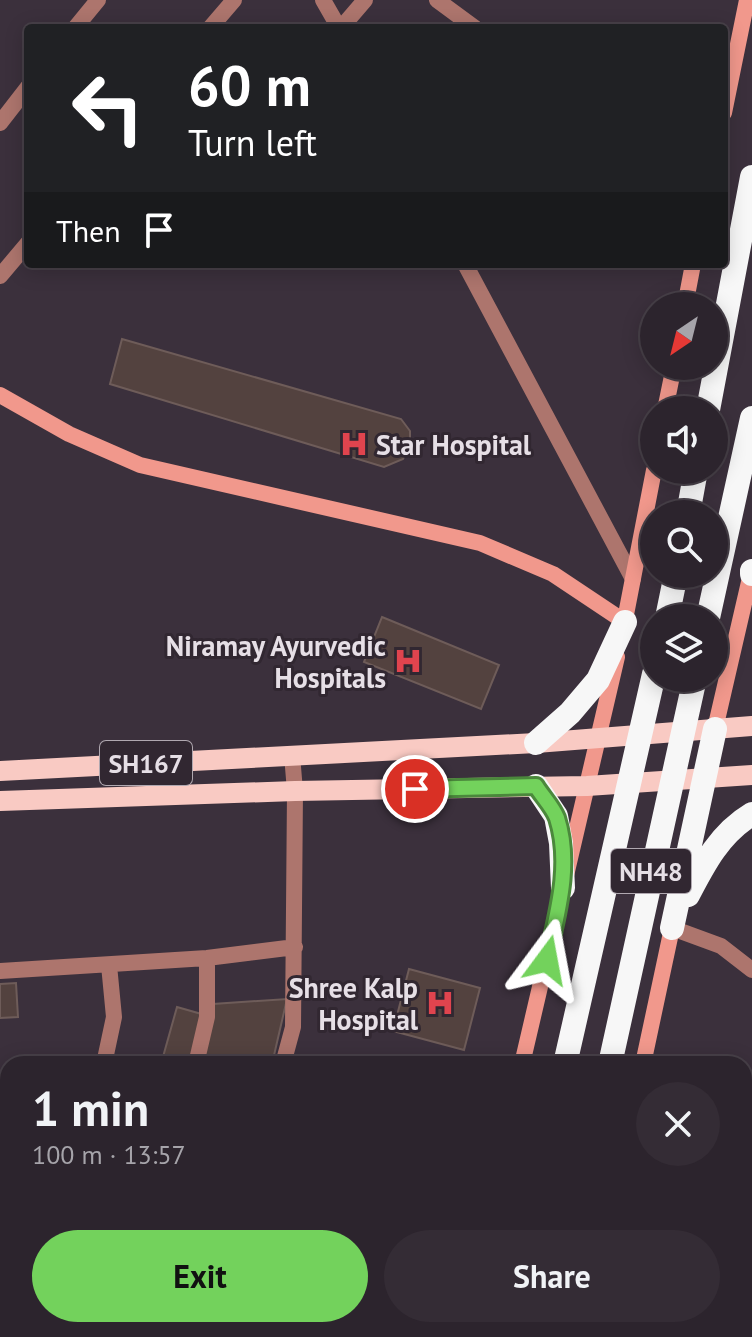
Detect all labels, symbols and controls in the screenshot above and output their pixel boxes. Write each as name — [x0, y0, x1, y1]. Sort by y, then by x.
text: 60 m — [188, 49, 311, 121]
icon: left — [56, 56, 160, 160]
text: Turn left — [188, 119, 317, 166]
icon: arrive — [137, 208, 181, 252]
text: Then — [56, 211, 121, 250]
north arrow — [640, 292, 728, 380]
map controls — [640, 292, 728, 692]
button: sound — [640, 396, 728, 484]
place label: Star Hospital — [376, 426, 532, 463]
hospital icon: Star Hospital — [339, 429, 369, 459]
button: search — [640, 500, 728, 588]
button: layers — [640, 604, 728, 692]
place label: Niramay Ayurvedic Hospitals — [166, 627, 386, 696]
hospital icon: Niramay Ayurvedic Hospitals — [393, 646, 423, 676]
road number: SH167 — [100, 741, 192, 785]
pin — [381, 755, 449, 823]
icon: arrive — [393, 767, 437, 811]
road number: NH48 — [611, 849, 691, 893]
position arrow — [505, 918, 589, 1002]
place label: Shree Kalp Hospital — [289, 969, 419, 1038]
hospital icon: Shree Kalp Hospital — [425, 988, 455, 1018]
text: 1 min — [32, 1077, 149, 1139]
button: close — [636, 1082, 720, 1166]
text: 100 m · 13:57 — [32, 1138, 186, 1171]
button: Exit — [32, 1230, 368, 1322]
button: Share — [384, 1230, 720, 1322]

